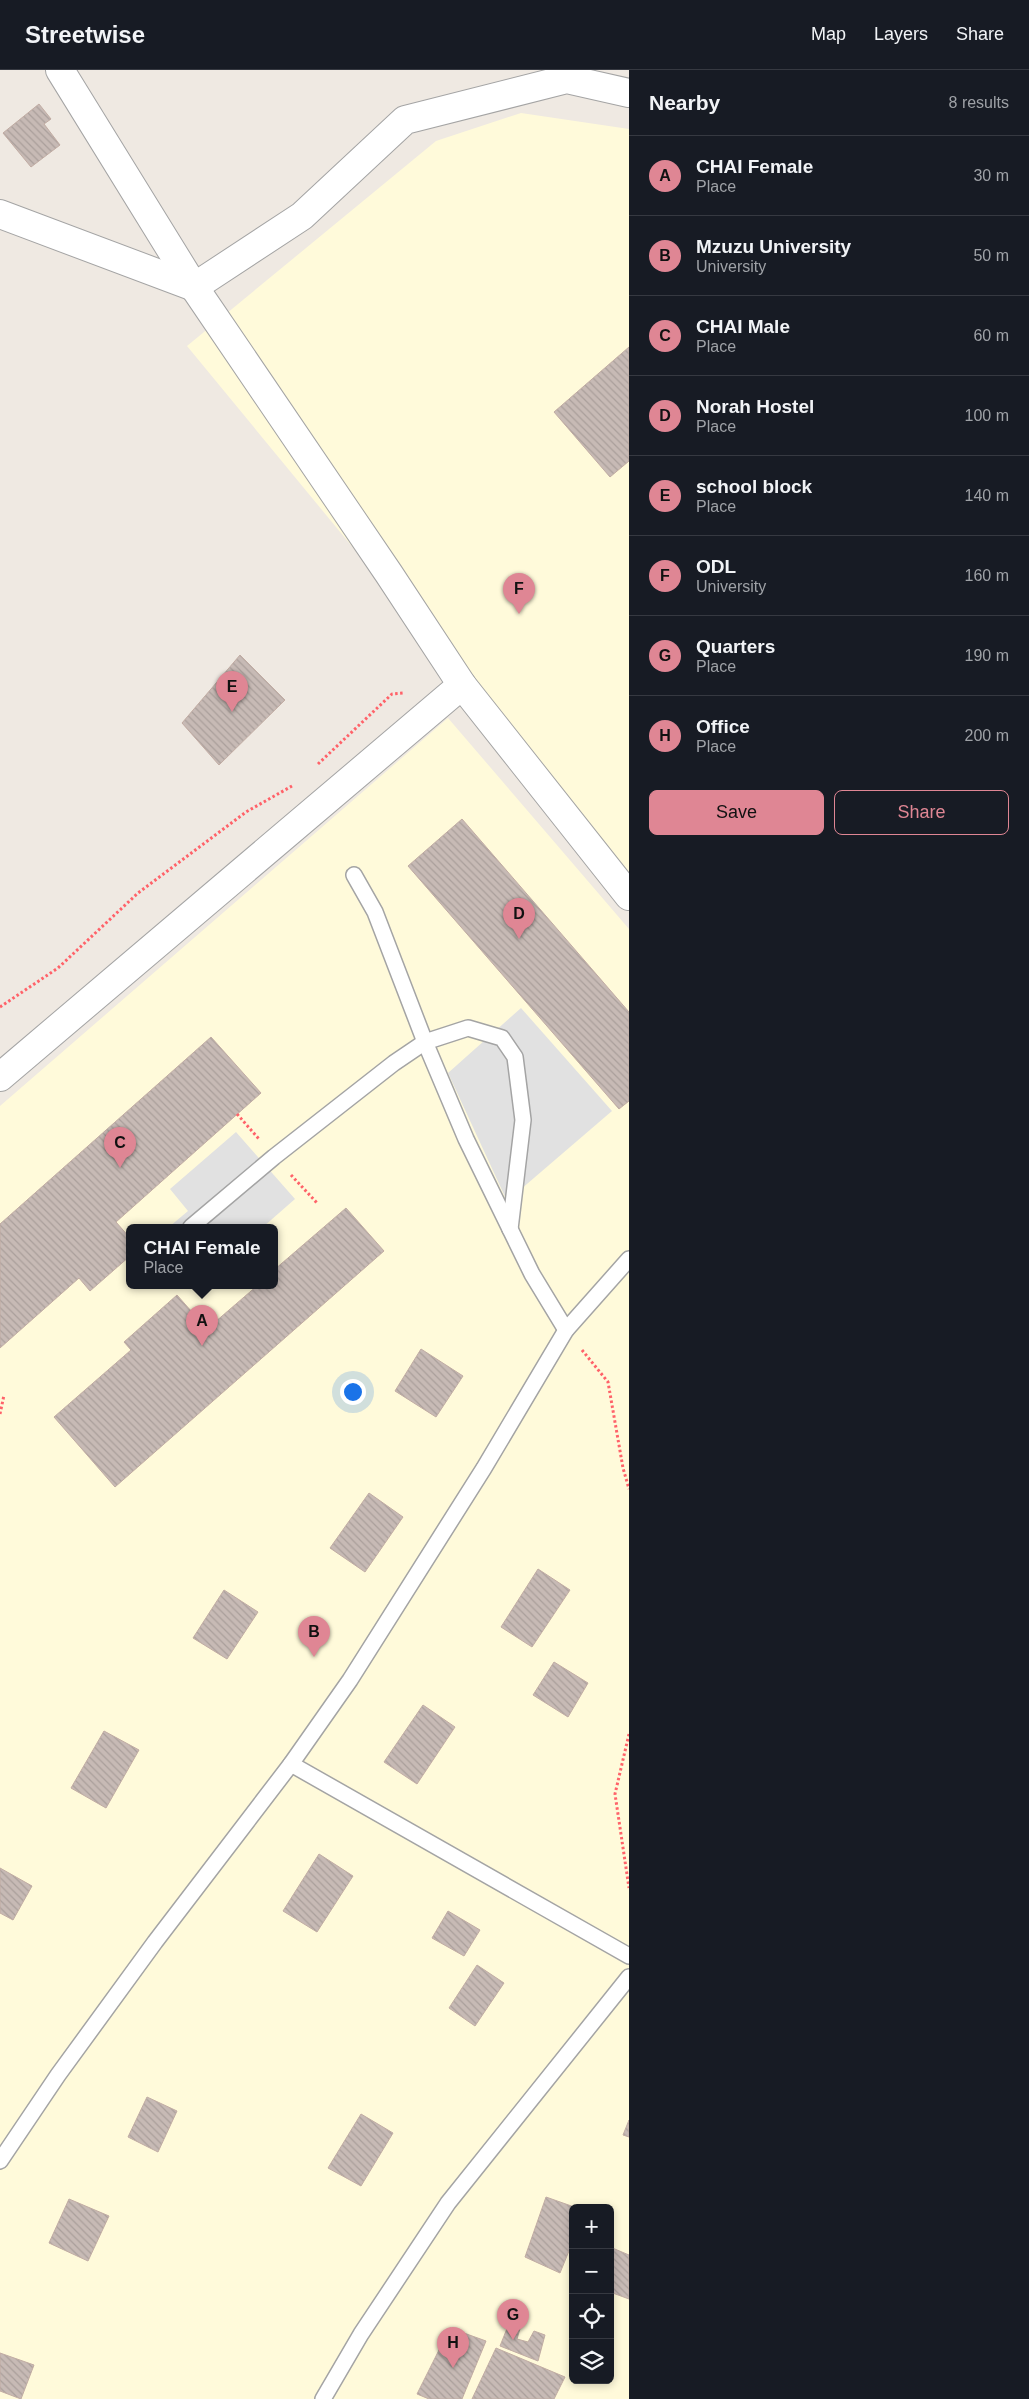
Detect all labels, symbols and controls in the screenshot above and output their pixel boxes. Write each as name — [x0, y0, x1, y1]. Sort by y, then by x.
text: Streetwise — [25, 21, 145, 48]
text: Map — [811, 24, 846, 44]
text: Layers — [874, 24, 928, 44]
text: Share — [956, 24, 1004, 44]
text: Nearby — [649, 91, 720, 114]
text: 8 results — [949, 94, 1009, 111]
text: CHAI Female — [696, 156, 813, 177]
text: A — [659, 167, 671, 184]
text: 30 m — [973, 167, 1009, 184]
text: Place — [696, 178, 736, 195]
text: Mzuzu University — [696, 236, 851, 257]
text: B — [659, 247, 671, 264]
text: 50 m — [973, 247, 1009, 264]
text: University — [696, 258, 766, 275]
text: CHAI Male — [696, 316, 790, 337]
text: C — [659, 327, 671, 344]
text: 60 m — [973, 327, 1009, 344]
text: Place — [696, 338, 736, 355]
text: Norah Hostel — [696, 396, 814, 417]
text: D — [659, 407, 671, 424]
text: 100 m — [965, 407, 1009, 424]
text: Place — [696, 418, 736, 435]
text: school block — [696, 476, 812, 497]
text: E — [660, 487, 670, 504]
text: 140 m — [965, 487, 1009, 504]
text: Place — [696, 498, 736, 515]
text: ODL — [696, 556, 736, 577]
text: F — [660, 567, 670, 584]
text: 160 m — [965, 567, 1009, 584]
pin: F — [503, 573, 535, 614]
text: University — [696, 578, 766, 595]
text: Quarters — [696, 636, 775, 657]
text: G — [659, 647, 671, 664]
text: 190 m — [965, 647, 1009, 664]
text: Place — [696, 658, 736, 675]
pin: E — [216, 671, 248, 712]
text: Office — [696, 716, 750, 737]
text: H — [659, 727, 671, 744]
text: 200 m — [965, 727, 1009, 744]
text: Place — [696, 738, 736, 755]
button: Save — [649, 790, 824, 835]
button: Share — [834, 790, 1009, 835]
pin: D — [503, 898, 535, 939]
pin: C — [104, 1127, 136, 1168]
popup — [126, 1224, 278, 1289]
text: CHAI Female — [143, 1237, 261, 1258]
text: Place — [143, 1259, 183, 1276]
pin: A — [186, 1305, 218, 1346]
your location — [340, 1379, 366, 1405]
pin: B — [298, 1616, 330, 1657]
map controls — [569, 2204, 614, 2384]
button: + — [569, 2204, 614, 2249]
button: − — [569, 2249, 614, 2294]
button: locate — [569, 2294, 614, 2339]
pin: G — [497, 2299, 529, 2340]
pin: H — [437, 2327, 469, 2368]
button: layers — [569, 2339, 614, 2384]

